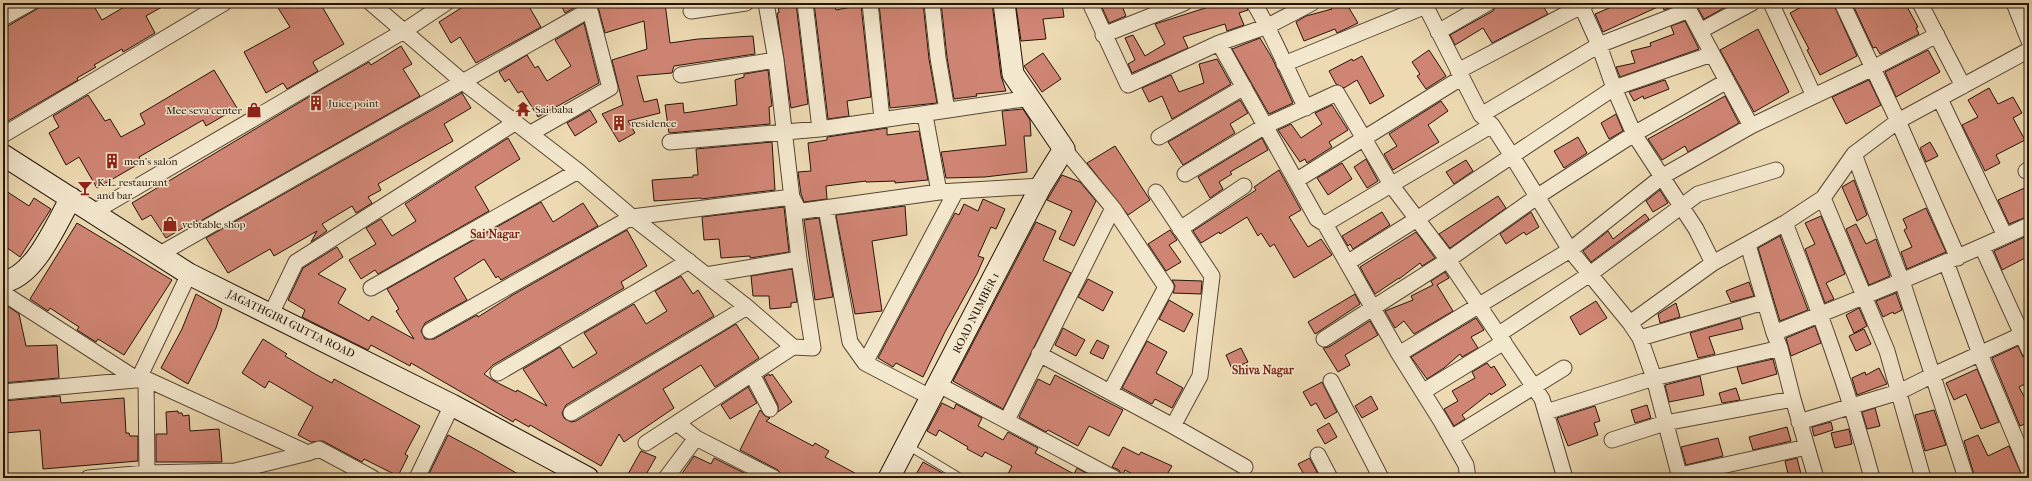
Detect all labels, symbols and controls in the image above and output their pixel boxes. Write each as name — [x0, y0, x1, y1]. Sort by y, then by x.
building icon: Juice point — [307, 94, 325, 112]
place label: Juice point — [327, 97, 379, 110]
temple icon: Sai baba — [514, 100, 532, 118]
shop icon: Mee seva center — [245, 101, 263, 119]
place label: Sai baba — [535, 103, 574, 116]
place label: Mee seva center — [166, 104, 242, 117]
building icon: residence — [610, 114, 628, 132]
place label: residence — [631, 117, 677, 130]
building icon: men's salon — [103, 152, 121, 170]
place label: men's salon — [124, 155, 178, 168]
place label: K.L. restaurant and bar — [97, 176, 168, 202]
bar icon: K.L. restaurant and bar — [76, 179, 94, 197]
shop icon: vebtable shop — [161, 215, 179, 233]
place label: vebtable shop — [182, 218, 246, 231]
district label: Sai Nagar — [470, 227, 521, 242]
street label: ROAD NUMBER 1 — [950, 270, 1002, 356]
street label: JAGATHGIRI GUTTA ROAD — [224, 287, 357, 361]
district label: Shiva Nagar — [1232, 363, 1295, 378]

